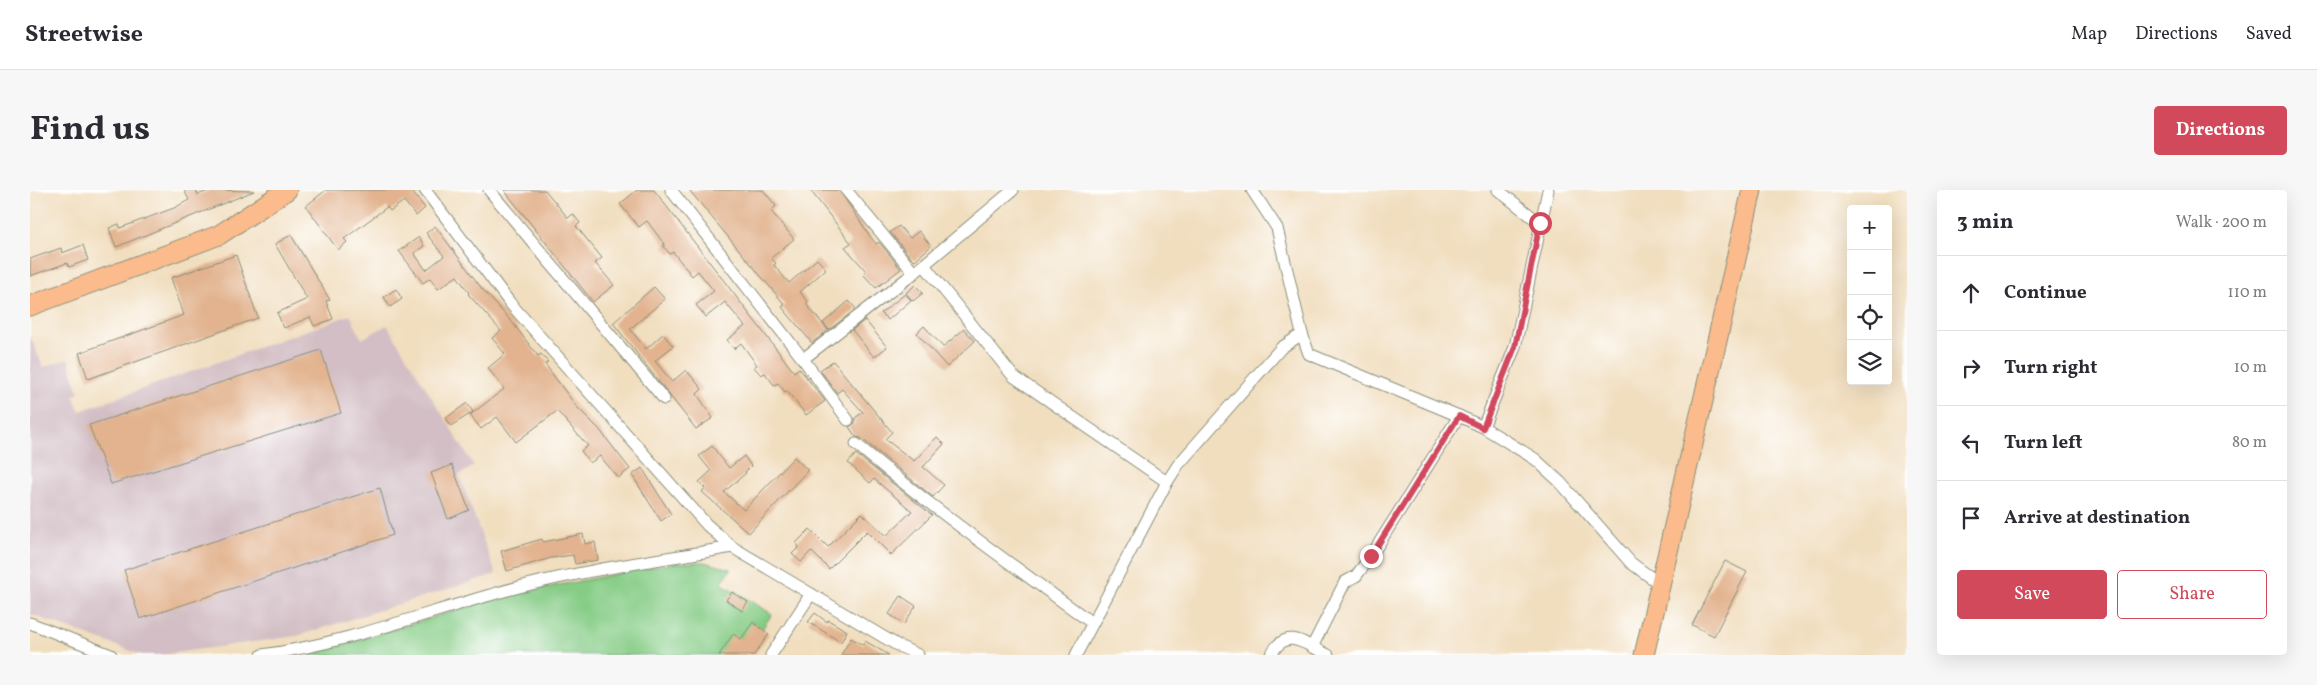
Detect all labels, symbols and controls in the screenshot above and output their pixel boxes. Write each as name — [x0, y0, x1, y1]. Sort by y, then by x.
text: Streetwise — [25, 18, 143, 52]
text: Map — [2071, 22, 2107, 47]
text: Directions — [2135, 22, 2218, 47]
text: Saved — [2246, 22, 2292, 47]
text: Find us — [30, 106, 150, 154]
button: Directions — [2154, 106, 2287, 155]
map controls — [1847, 205, 1892, 385]
button: + — [1847, 205, 1892, 250]
text: 3 min — [1957, 208, 2013, 237]
route start — [1529, 212, 1552, 235]
text: Walk · 200 m — [2176, 212, 2267, 234]
button: − — [1847, 250, 1892, 295]
icon: ahead — [1957, 279, 1985, 307]
text: Continue — [2004, 280, 2087, 306]
text: 110 m — [2228, 282, 2267, 304]
button: locate — [1847, 295, 1892, 340]
button: layers — [1847, 340, 1892, 385]
icon: right — [1957, 354, 1985, 382]
text: Turn right — [2004, 355, 2097, 381]
text: 10 m — [2234, 357, 2267, 379]
icon: left — [1957, 429, 1985, 457]
text: Turn left — [2004, 430, 2083, 456]
text: 80 m — [2232, 432, 2267, 454]
icon: arrive — [1957, 504, 1985, 532]
text: Arrive at destination — [2004, 505, 2190, 531]
route end — [1360, 545, 1383, 568]
button: Save — [1957, 570, 2107, 619]
button: Share — [2117, 570, 2267, 619]

